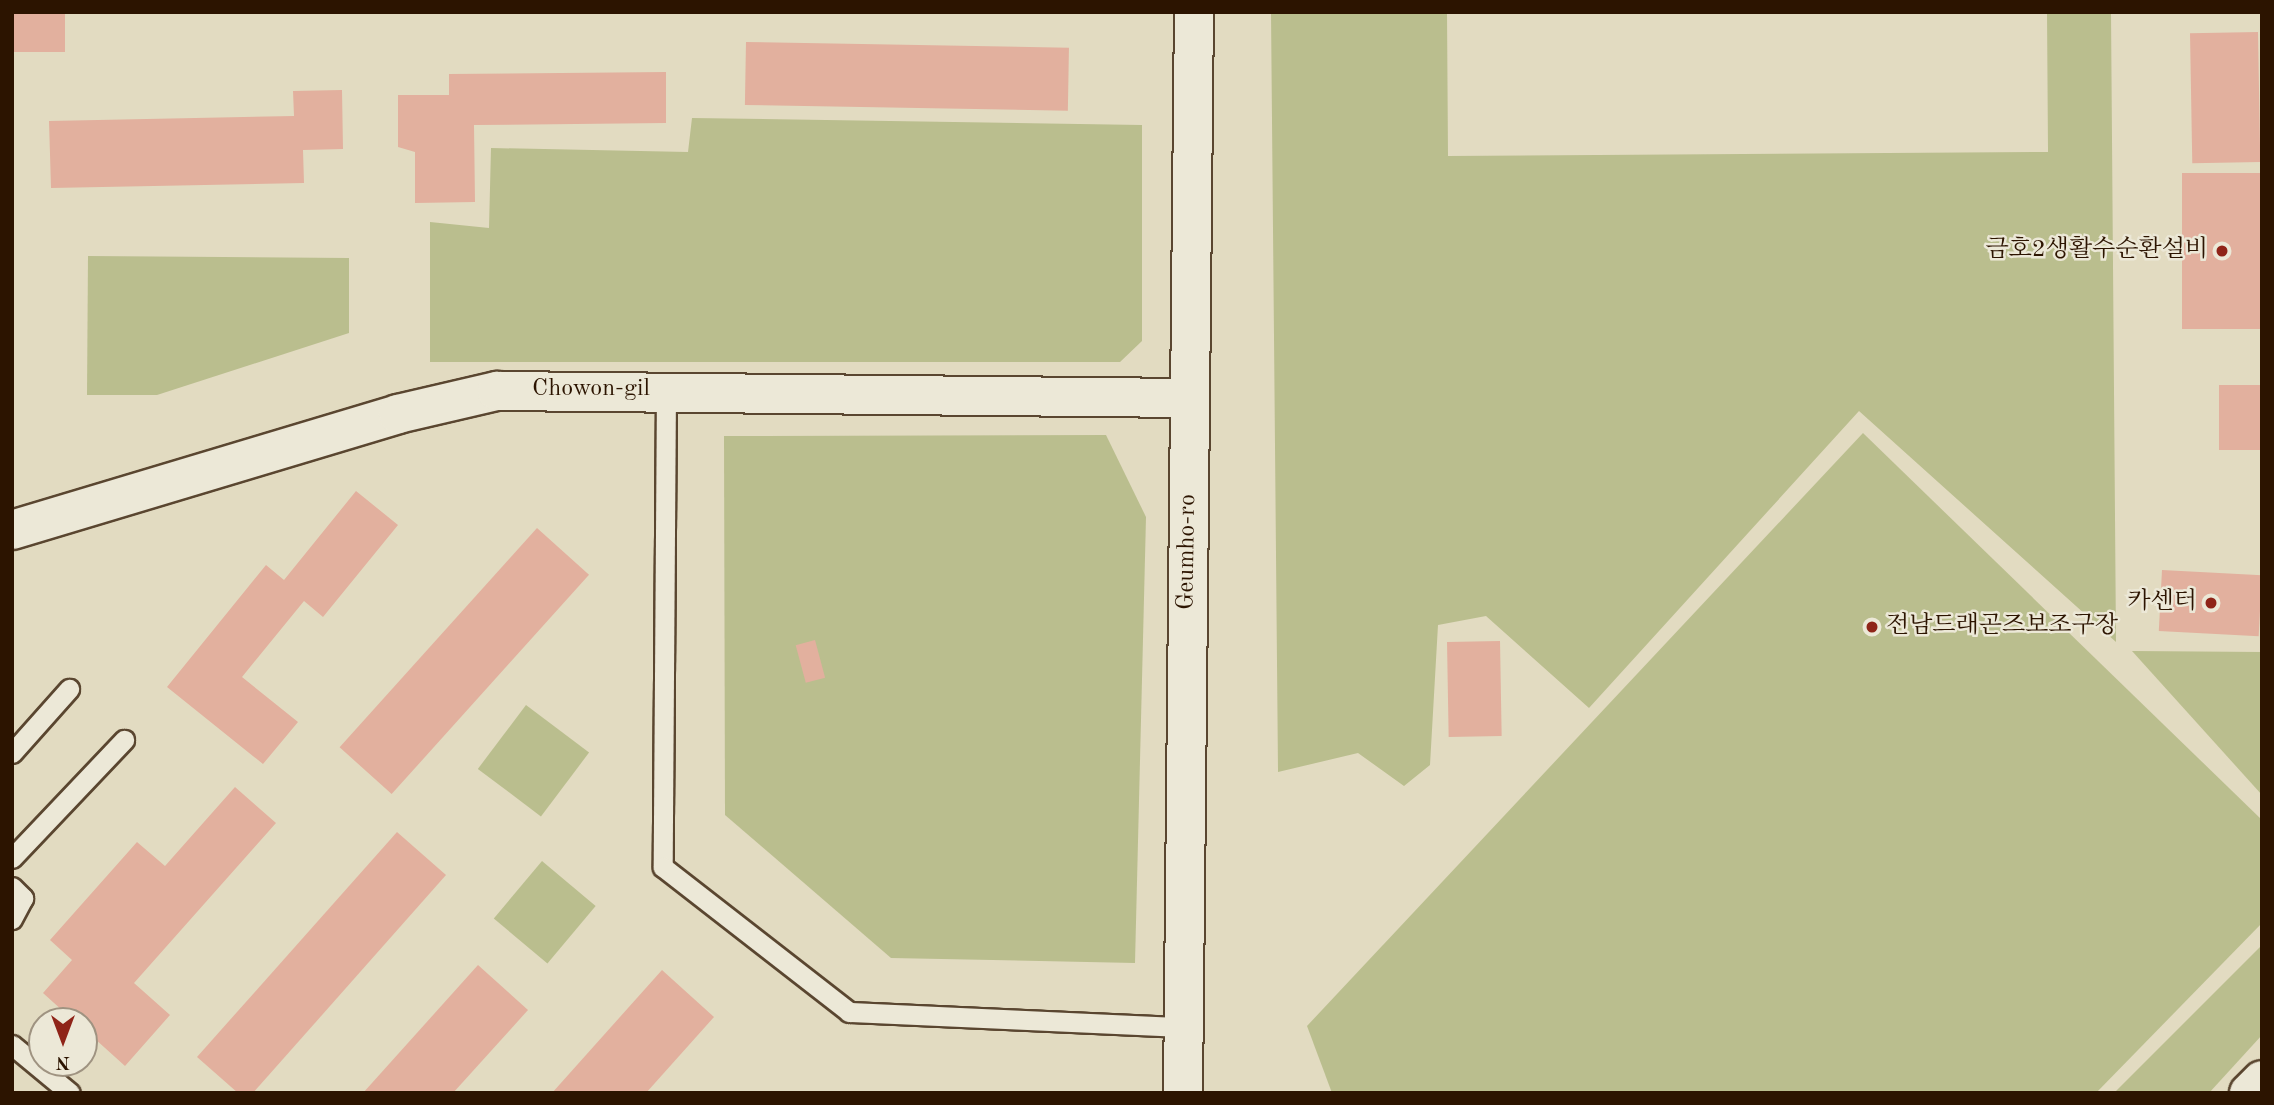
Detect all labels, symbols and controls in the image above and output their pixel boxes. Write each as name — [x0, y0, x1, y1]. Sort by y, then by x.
place label: 금호2생활수순환설비 — [1985, 237, 2208, 265]
marker: 금호2생활수순환설비 — [2214, 243, 2230, 259]
street label: Chowon-gil — [532, 376, 650, 404]
street label: Geumho-ro — [1173, 494, 1203, 610]
place label: 카센터 — [2127, 589, 2197, 617]
marker: 카센터 — [2203, 595, 2219, 611]
place label: 전남드래곤즈보조구장 — [1886, 613, 2118, 641]
marker: 전남드래곤즈보조구장 — [1864, 619, 1880, 635]
north arrow — [28, 1007, 98, 1077]
text: N — [56, 1052, 70, 1071]

